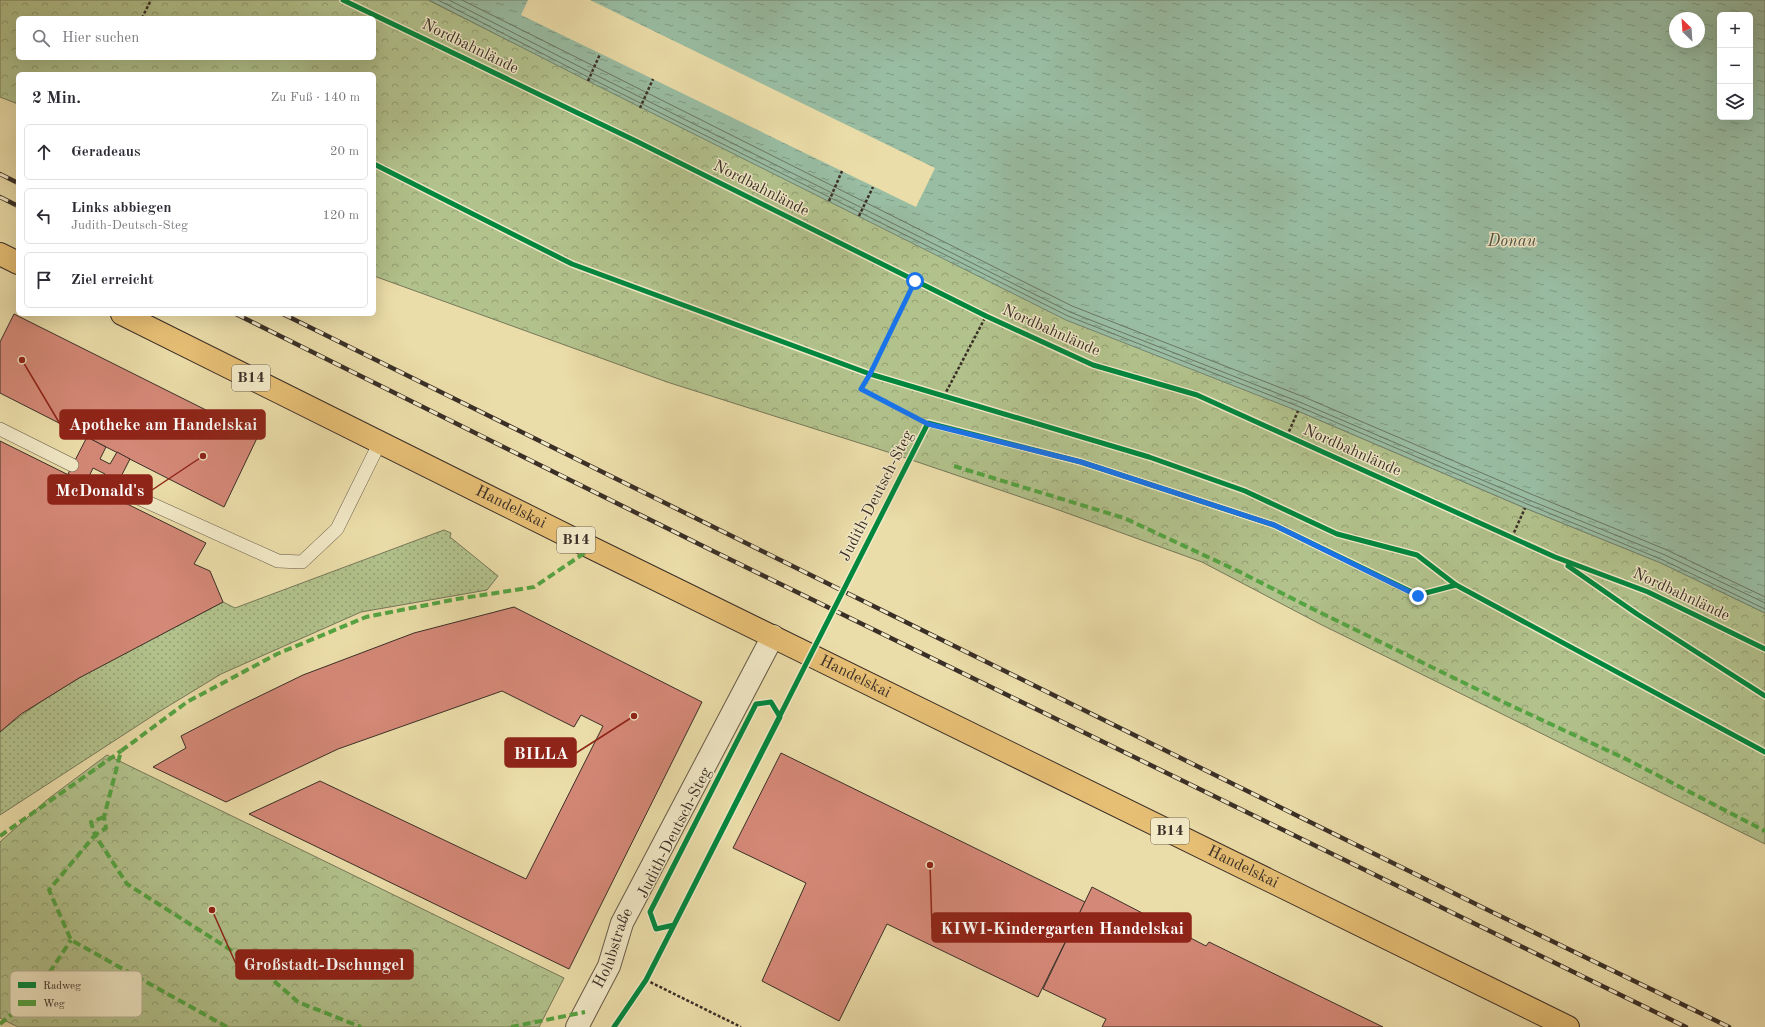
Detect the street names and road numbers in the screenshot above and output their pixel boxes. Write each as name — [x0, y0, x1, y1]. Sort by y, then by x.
street label: Nordbahnlände — [419, 17, 521, 77]
street label: Nordbahnlände — [711, 158, 811, 220]
street label: Nordbahnlände — [1000, 302, 1102, 360]
road number: B14 — [232, 365, 270, 391]
street label: Nordbahnlände — [1301, 422, 1403, 480]
street label: Judith-Deutsch-Steg — [837, 428, 917, 564]
street label: Handelskai — [473, 483, 548, 532]
road number: B14 — [557, 527, 595, 553]
street label: Nordbahnlände — [1630, 566, 1732, 624]
street label: Handelskai — [817, 653, 893, 701]
street label: Judith-Deutsch-Steg — [635, 765, 715, 901]
road number: B14 — [1151, 818, 1189, 844]
street label: Handelskai — [1205, 843, 1281, 891]
street label: Holubstraße — [591, 906, 636, 991]

